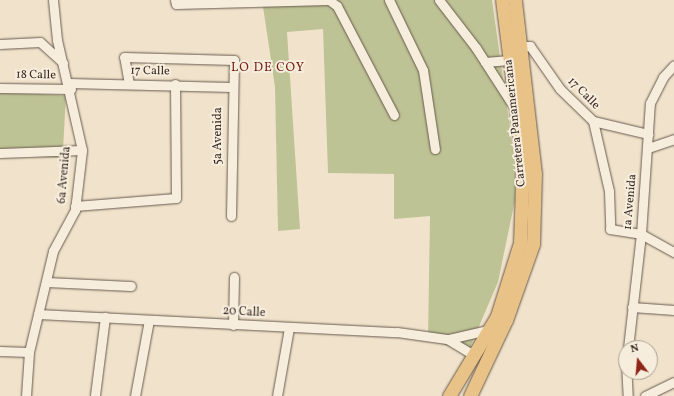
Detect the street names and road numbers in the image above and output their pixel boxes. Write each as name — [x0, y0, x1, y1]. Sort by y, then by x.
street label: Carretera Panamericana — [502, 58, 530, 188]
street label: 17 Calle — [130, 64, 170, 80]
street label: 18 Calle — [16, 68, 56, 84]
street label: 17 Calle — [564, 75, 602, 113]
street label: 5a Avenida — [212, 107, 226, 165]
street label: 6a Avenida — [55, 146, 75, 204]
street label: 1a Avenida — [621, 173, 641, 231]
street label: 20 Calle — [222, 305, 266, 321]

